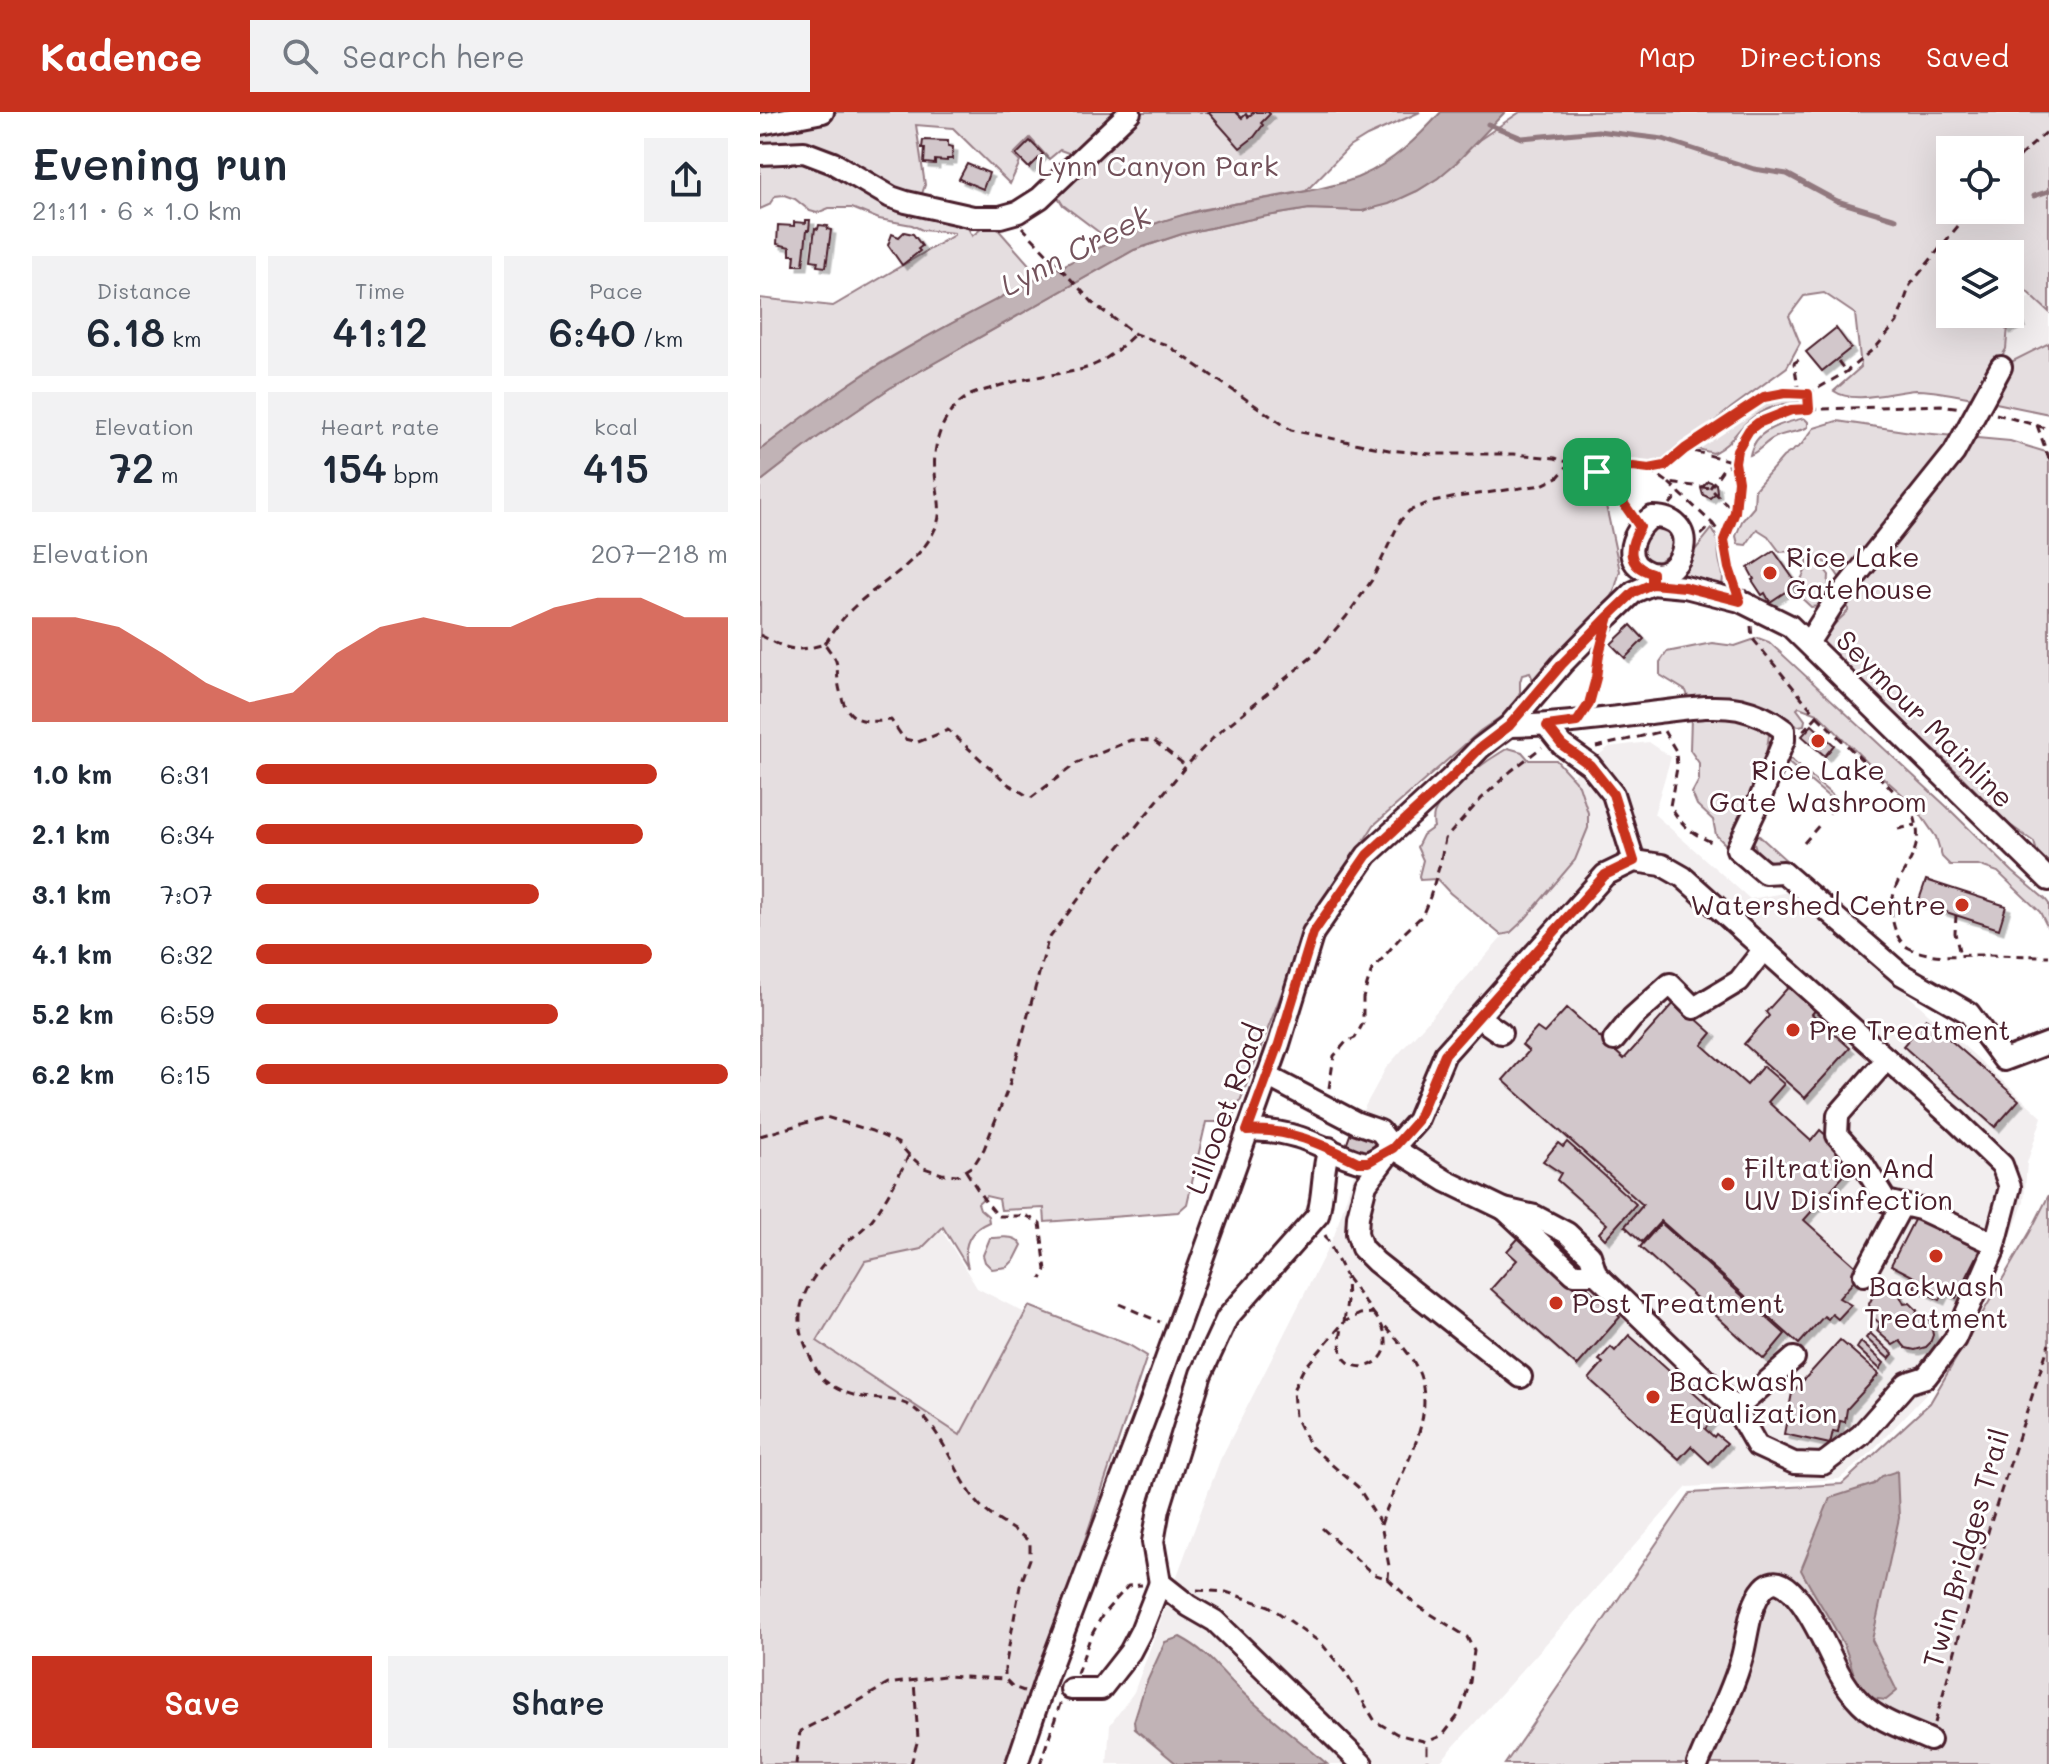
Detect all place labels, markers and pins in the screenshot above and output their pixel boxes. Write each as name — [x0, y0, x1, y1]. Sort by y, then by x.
pin — [1563, 438, 1631, 506]
place label: Rice Lake Gatehouse — [1786, 538, 1933, 606]
marker: Rice Lake Gatehouse — [1761, 564, 1779, 582]
marker: Rice Lake Gate Washroom — [1809, 732, 1827, 750]
place label: Rice Lake Gate Washroom — [1709, 751, 1927, 819]
place label: Watershed Centre — [1690, 886, 1946, 922]
marker: Watershed Centre — [1953, 896, 1971, 914]
place label: Pre Treatment — [1809, 1011, 2011, 1047]
marker: Pre Treatment — [1784, 1021, 1802, 1039]
place label: Filtration And UV Disinfection — [1744, 1149, 1953, 1217]
marker: Filtration And UV Disinfection — [1719, 1175, 1737, 1193]
marker: Backwash Treatment — [1927, 1247, 1945, 1265]
place label: Backwash Treatment — [1864, 1267, 2008, 1335]
place label: Post Treatment — [1572, 1284, 1785, 1320]
marker: Post Treatment — [1547, 1294, 1565, 1312]
place label: Backwash Equalization — [1669, 1362, 1837, 1430]
marker: Backwash Equalization — [1644, 1388, 1662, 1406]

